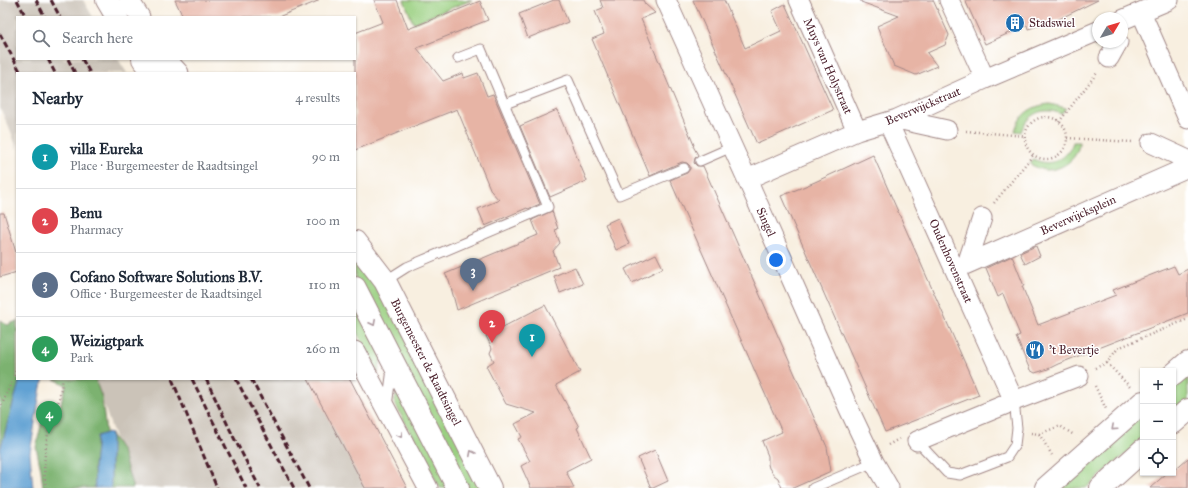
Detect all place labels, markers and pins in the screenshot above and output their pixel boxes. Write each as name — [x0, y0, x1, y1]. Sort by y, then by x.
building icon: Stadswiel — [1004, 12, 1026, 34]
place label: Stadswiel — [1029, 16, 1076, 30]
pin: 3 — [460, 258, 486, 291]
pin: 2 — [479, 310, 505, 343]
pin: 1 — [519, 324, 545, 357]
restaurant icon: 't Bevertje — [1024, 339, 1046, 361]
place label: 't Bevertje — [1049, 343, 1099, 357]
pin: 4 — [36, 401, 62, 434]

